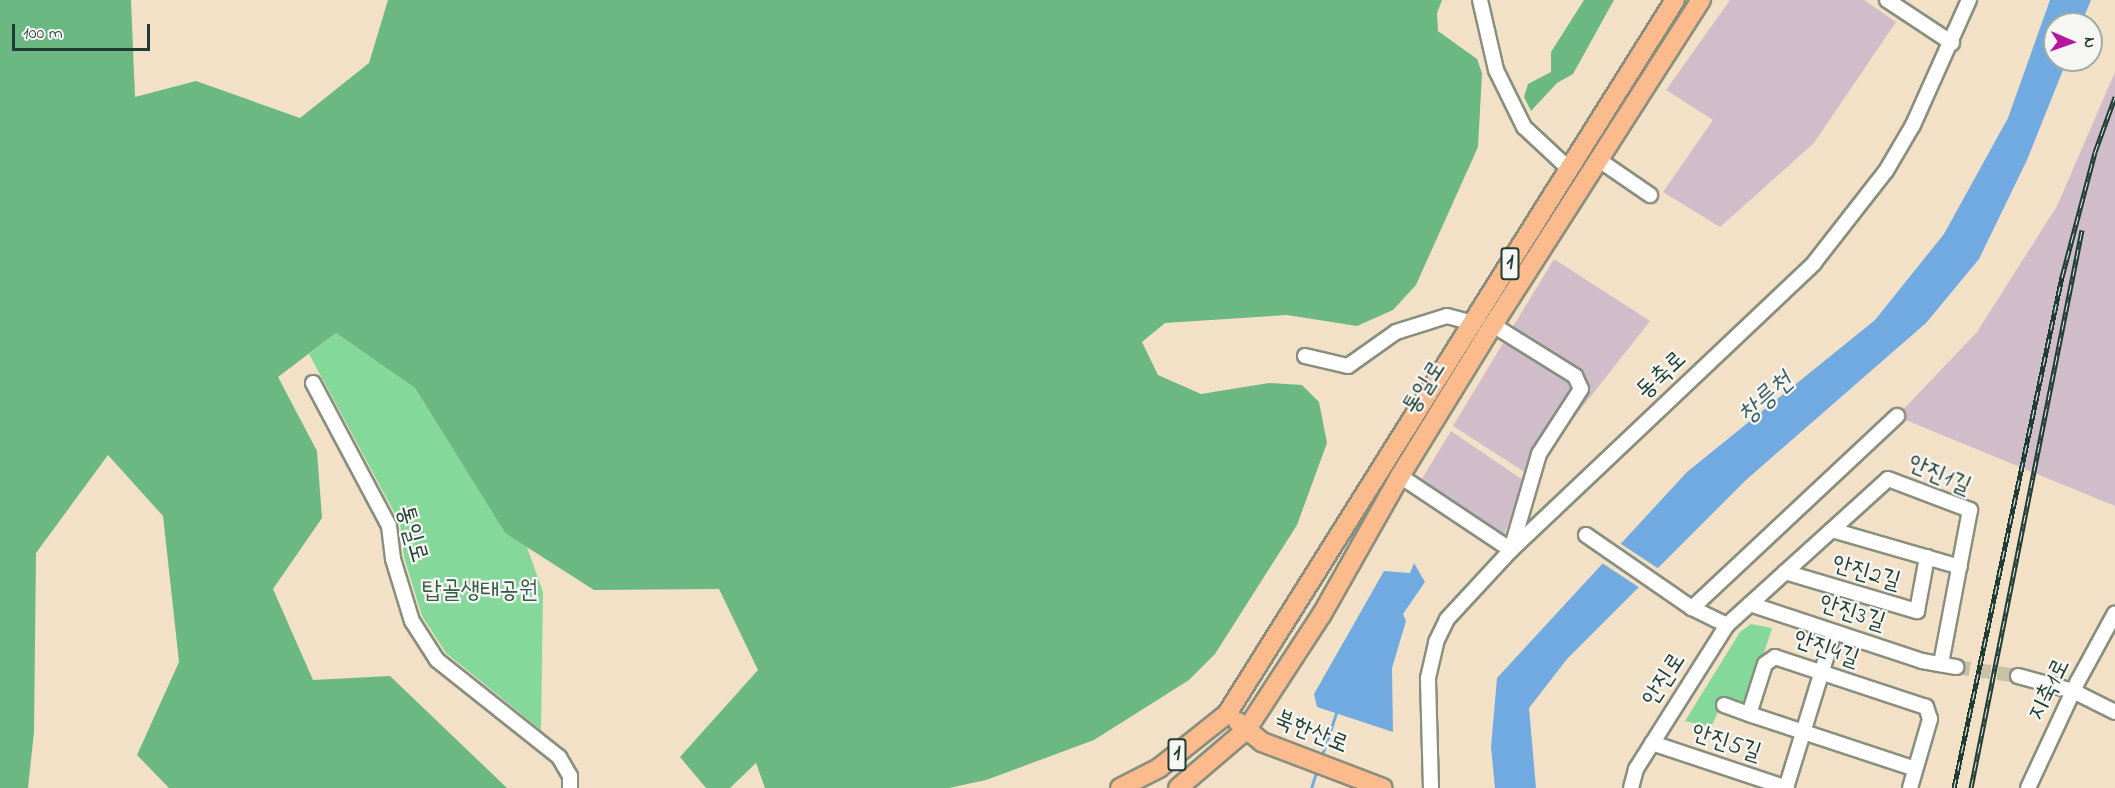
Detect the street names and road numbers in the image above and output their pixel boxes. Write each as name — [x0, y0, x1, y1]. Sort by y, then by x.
road number: 1 — [1500, 245, 1520, 283]
street label: 동축로 — [1631, 346, 1693, 406]
street label: 통일로 — [1397, 356, 1453, 420]
street label: 안진1길 — [1903, 450, 1975, 502]
street label: 통일로 — [389, 502, 433, 566]
street label: 안진2길 — [1828, 551, 1904, 597]
street label: 안진3길 — [1815, 590, 1889, 638]
street label: 안진4길 — [1789, 625, 1863, 675]
street label: 안진로 — [1637, 648, 1693, 712]
street label: 지축1로 — [2023, 654, 2077, 726]
street label: 북한산로 — [1270, 705, 1352, 761]
street label: 안진5길 — [1687, 719, 1765, 769]
road number: 1 — [1166, 736, 1188, 774]

